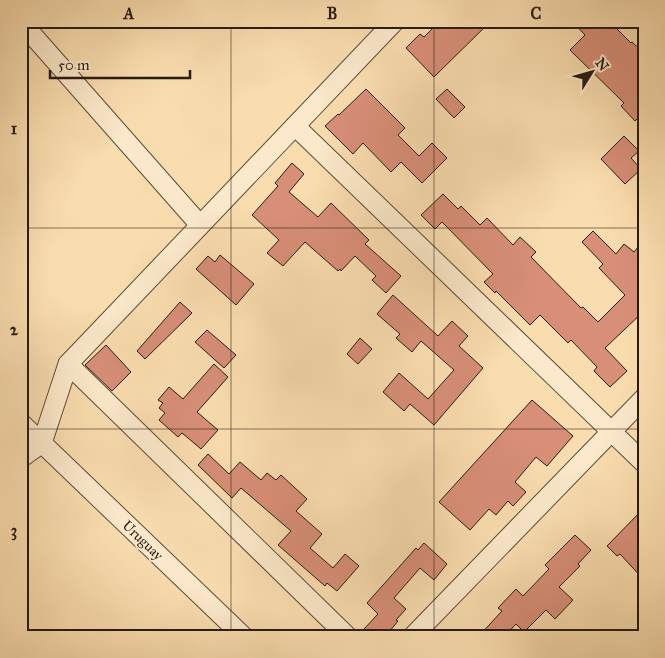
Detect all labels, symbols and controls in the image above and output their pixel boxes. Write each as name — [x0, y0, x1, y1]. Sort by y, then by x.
text: A — [123, 4, 135, 23]
text: B — [327, 4, 337, 23]
text: C — [531, 4, 542, 23]
scale bar — [50, 48, 190, 80]
north arrow — [568, 48, 618, 98]
text: N — [592, 55, 612, 74]
text: 50 m — [58, 56, 90, 74]
text: 1 — [11, 119, 18, 138]
text: 2 — [10, 320, 19, 339]
street label: Uruguay — [119, 517, 167, 564]
text: 3 — [11, 521, 17, 541]

